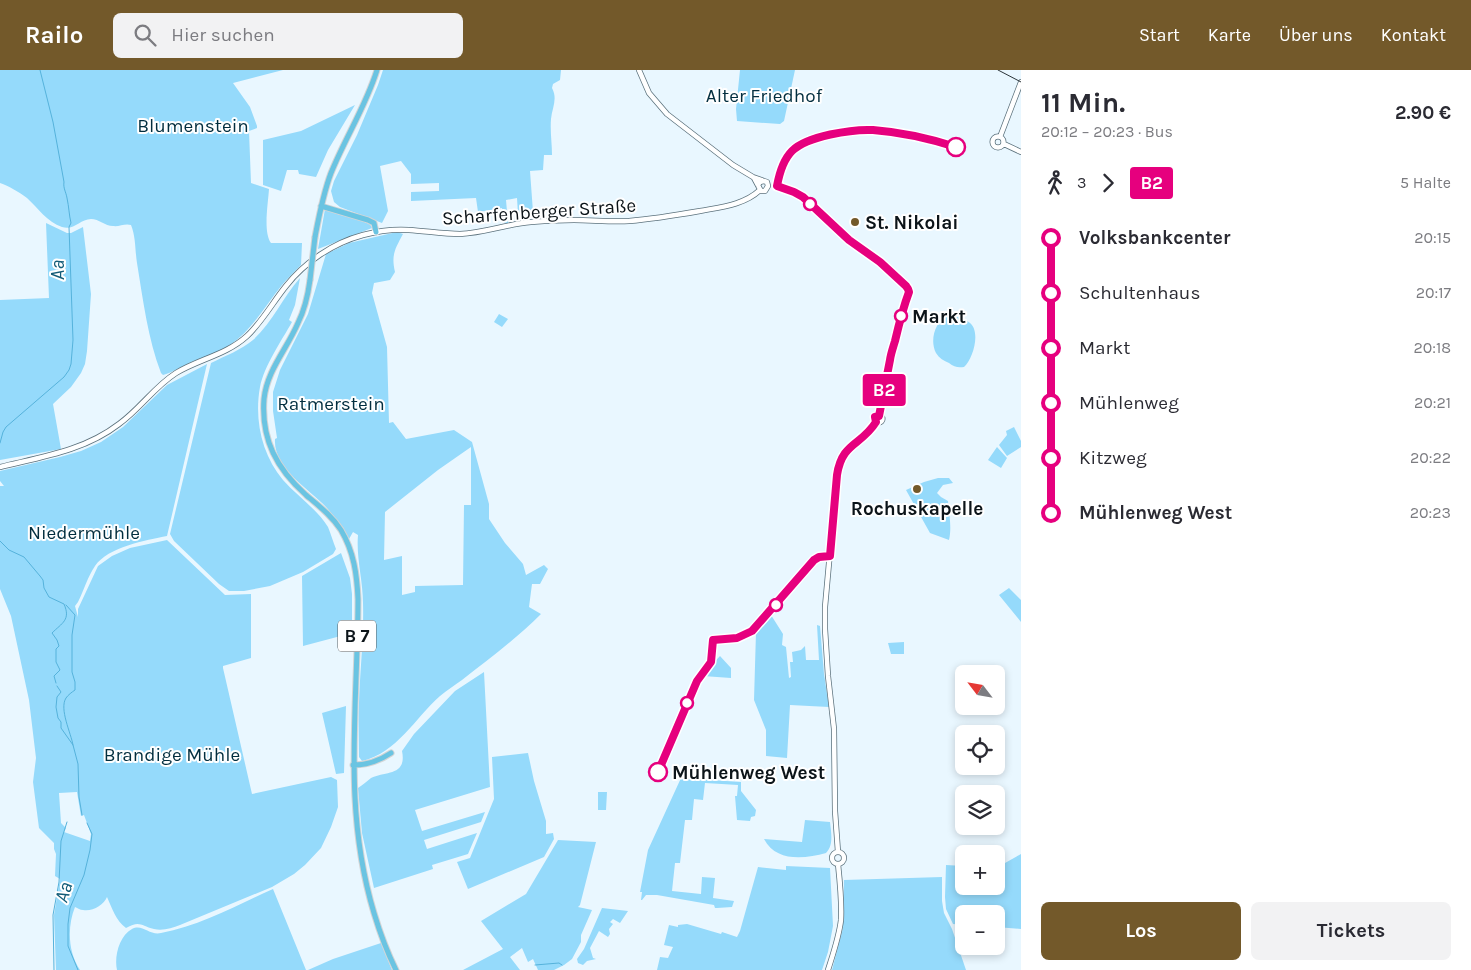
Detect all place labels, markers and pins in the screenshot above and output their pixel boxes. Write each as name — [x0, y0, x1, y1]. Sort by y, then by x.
unlabelled marker — [946, 137, 966, 157]
unlabelled marker — [803, 197, 817, 211]
place label: St. Nikolai — [865, 212, 958, 234]
marker: St. Nikolai — [849, 216, 861, 228]
place label: Markt — [912, 306, 966, 328]
marker: Markt — [894, 309, 908, 323]
marker: Rochuskapelle — [911, 483, 923, 495]
place label: Rochuskapelle — [851, 498, 983, 520]
unlabelled marker — [769, 598, 783, 612]
unlabelled marker — [680, 696, 694, 710]
marker: Mühlenweg West — [648, 762, 668, 782]
place label: Mühlenweg West — [672, 762, 825, 784]

